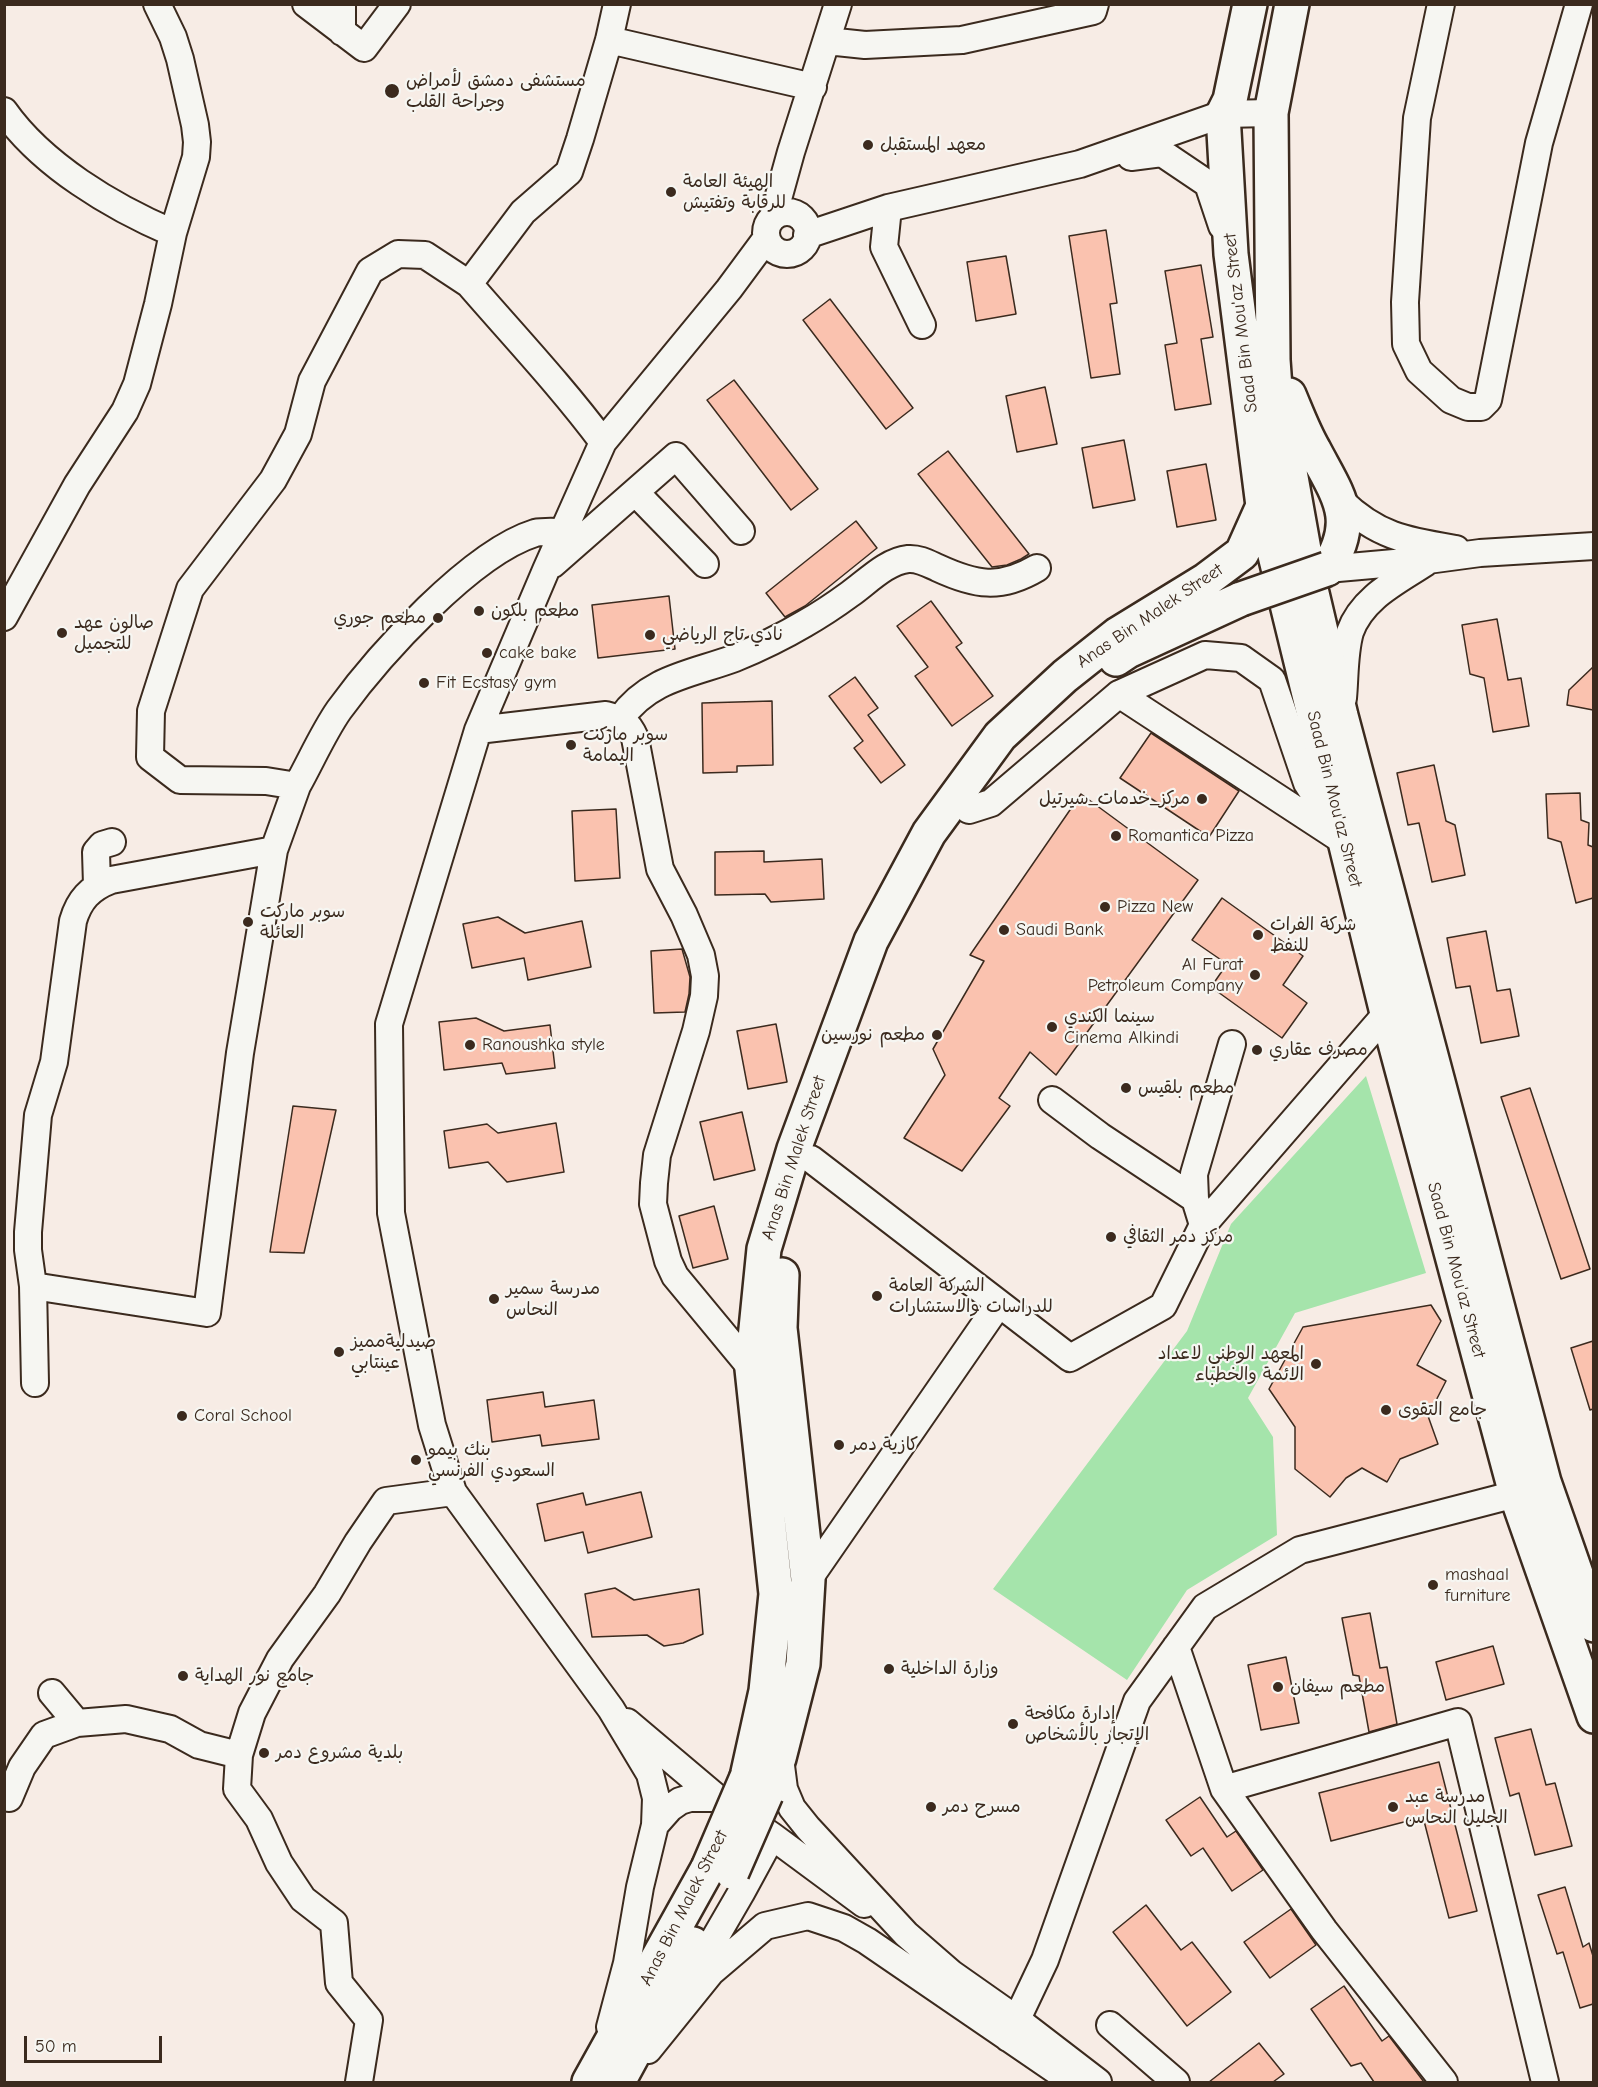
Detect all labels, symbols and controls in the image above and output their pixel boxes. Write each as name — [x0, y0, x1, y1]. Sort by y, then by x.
place label: مستشفى دمشق لأمراض وجراحة القلب — [406, 70, 586, 112]
marker: مستشفى دمشق لأمراض وجراحة القلب — [383, 82, 401, 100]
place label: معهد المستقبل — [880, 134, 986, 156]
marker: معهد المستقبل — [861, 138, 875, 152]
place label: الهيئة العامة للرقابة وتفتيش — [683, 171, 786, 213]
marker: الهيئة العامة للرقابة وتفتيش — [664, 185, 678, 199]
street label: Saad Bin Mou'az Street — [1219, 232, 1263, 414]
street label: Anas Bin Malek Street — [1073, 559, 1227, 673]
place label: مطعم بلكون — [491, 600, 579, 622]
marker: مطعم بلكون — [472, 604, 486, 618]
place label: مطعم جوري — [333, 607, 426, 629]
marker: مطعم جوري — [431, 611, 445, 625]
place label: صالون عهد للتجميل — [74, 612, 154, 654]
place label: نادي تاج الرياضي — [662, 624, 783, 646]
marker: صالون عهد للتجميل — [55, 626, 69, 640]
marker: نادي تاج الرياضي — [643, 628, 657, 642]
place label: cake bake — [499, 642, 577, 664]
marker: cake bake — [480, 646, 494, 660]
place label: Fit Ecstasy gym — [436, 672, 557, 694]
marker: Fit Ecstasy gym — [417, 676, 431, 690]
street label: Saad Bin Mou'az Street — [1302, 709, 1366, 889]
place label: سوبر ماركت اليمامة — [583, 724, 668, 766]
marker: سوبر ماركت اليمامة — [564, 738, 578, 752]
place label: مركز_خدمات_سيرتيل — [1039, 788, 1190, 810]
marker: مركز_خدمات_سيرتيل — [1195, 792, 1209, 806]
place label: Romantica Pizza — [1128, 825, 1254, 847]
marker: Romantica Pizza — [1109, 829, 1123, 843]
place label: Pizza New — [1117, 896, 1193, 918]
marker: Pizza New — [1098, 900, 1112, 914]
place label: سوبر ماركت العائلة — [260, 901, 345, 944]
place label: شركة الفرات للنفط — [1270, 914, 1356, 956]
marker: سوبر ماركت العائلة — [241, 915, 255, 929]
place label: Saudi Bank — [1016, 919, 1103, 941]
marker: Saudi Bank — [997, 923, 1011, 937]
marker: شركة الفرات للنفط — [1251, 928, 1265, 942]
place label: Al Furat Petroleum Company — [1088, 954, 1243, 996]
marker: Al Furat Petroleum Company — [1248, 968, 1262, 982]
place label: سينما الكندي Cinema Alkindi — [1064, 1006, 1179, 1048]
marker: سينما الكندي Cinema Alkindi — [1045, 1020, 1059, 1034]
place label: مطعم نورسين — [821, 1024, 925, 1046]
marker: مطعم نورسين — [930, 1028, 944, 1042]
place label: Ranoushka style — [482, 1034, 605, 1056]
marker: Ranoushka style — [463, 1038, 477, 1052]
place label: مصرف عقاري — [1269, 1039, 1368, 1061]
marker: مصرف عقاري — [1250, 1043, 1264, 1057]
street label: Anas Bin Malek Street — [757, 1073, 831, 1243]
place label: مطعم بلقيس — [1138, 1077, 1234, 1099]
marker: مطعم بلقيس — [1119, 1081, 1133, 1095]
street label: Saad Bin Mou'az Street — [1422, 1180, 1490, 1360]
place label: مركز دمر الثقافي — [1123, 1226, 1233, 1248]
marker: مركز دمر الثقافي — [1104, 1230, 1118, 1244]
place label: الشركة العامة للدراسات والاستشارات — [889, 1275, 1053, 1318]
place label: مدرسة سمير النحاس — [506, 1278, 600, 1320]
marker: الشركة العامة للدراسات والاستشارات — [870, 1289, 884, 1303]
marker: مدرسة سمير النحاس — [487, 1292, 501, 1306]
place label: صيدليةمميز عينتابي — [351, 1331, 436, 1374]
place label: المعهد الوطني لاعداد الائمة والخطباء — [1158, 1343, 1304, 1386]
marker: صيدليةمميز عينتابي — [332, 1345, 346, 1359]
marker: المعهد الوطني لاعداد الائمة والخطباء — [1309, 1357, 1323, 1371]
place label: جامع التقوى — [1398, 1399, 1487, 1421]
marker: جامع التقوى — [1379, 1403, 1393, 1417]
place label: Coral School — [194, 1405, 292, 1427]
marker: Coral School — [175, 1409, 189, 1423]
place label: كازية دمر — [851, 1434, 918, 1456]
marker: كازية دمر — [832, 1438, 846, 1452]
place label: بنك بيمو السعودي الفرنسي — [428, 1439, 555, 1482]
marker: بنك بيمو السعودي الفرنسي — [409, 1453, 423, 1467]
place label: mashaal furniture — [1445, 1564, 1511, 1606]
marker: mashaal furniture — [1426, 1578, 1440, 1592]
place label: وزارة الداخلية — [901, 1658, 999, 1680]
marker: وزارة الداخلية — [882, 1662, 896, 1676]
place label: جامع نور الهداية — [195, 1665, 314, 1687]
marker: جامع نور الهداية — [176, 1669, 190, 1683]
place label: مطعم سيفان — [1290, 1676, 1385, 1698]
marker: مطعم سيفان — [1271, 1680, 1285, 1694]
place label: إدارة مكافحة الإتجار بالأشخاص — [1025, 1703, 1149, 1746]
marker: إدارة مكافحة الإتجار بالأشخاص — [1006, 1717, 1020, 1731]
place label: بلدية مشروع دمر — [276, 1742, 403, 1764]
marker: بلدية مشروع دمر — [257, 1746, 271, 1760]
place label: مدرسة عبد الجليل النحاس — [1405, 1786, 1508, 1828]
place label: مسرح دمر — [943, 1796, 1021, 1818]
marker: مسرح دمر — [924, 1800, 938, 1814]
marker: مدرسة عبد الجليل النحاس — [1386, 1800, 1400, 1814]
street label: Anas Bin Malek Street — [635, 1827, 733, 1989]
scale bar — [27, 2024, 165, 2062]
text: 50 m — [35, 2036, 77, 2057]

